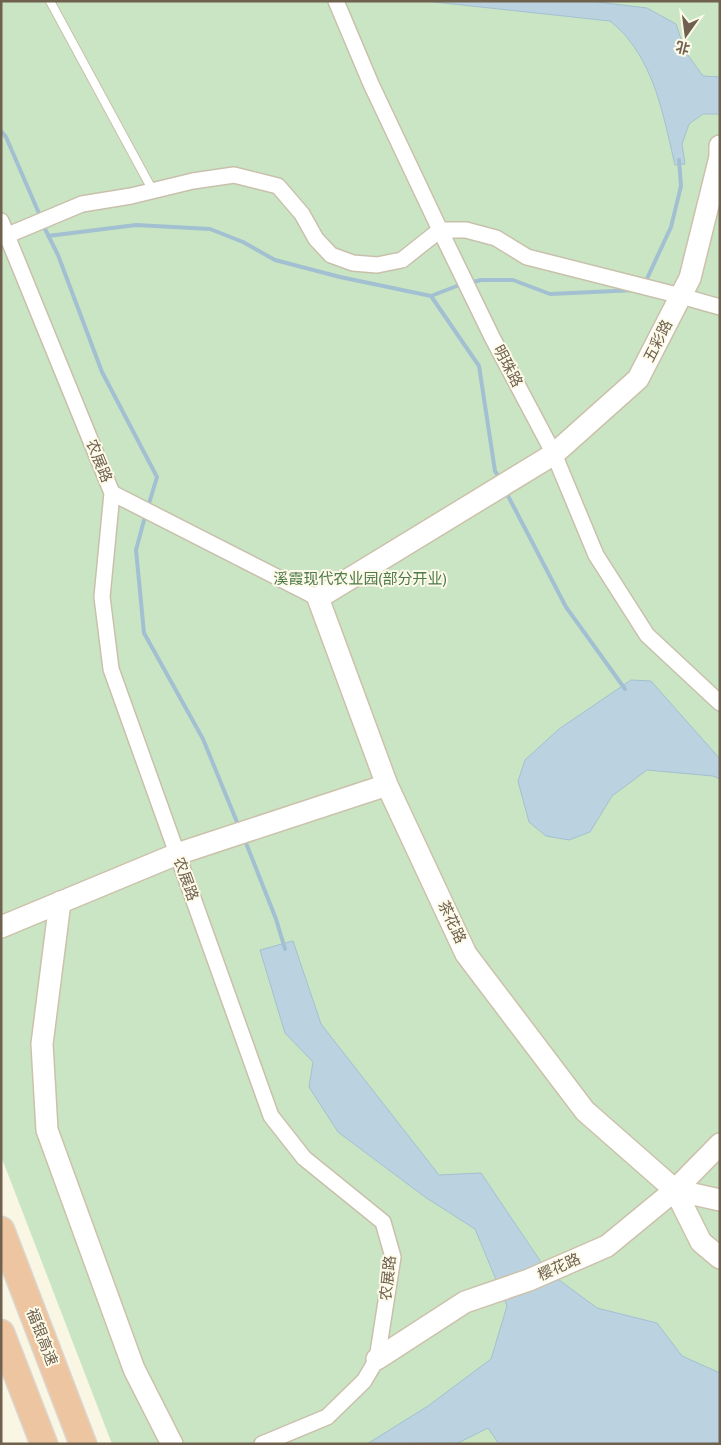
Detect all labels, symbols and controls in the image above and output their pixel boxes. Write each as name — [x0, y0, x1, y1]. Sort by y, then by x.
north arrow — [661, 10, 711, 60]
text: 北 — [674, 37, 692, 58]
street label: 五彩路 — [638, 316, 677, 366]
street label: 明珠路 — [489, 341, 528, 391]
street label: 农展路 — [81, 436, 118, 486]
park label: 溪霞现代农业园(部分开业) — [273, 568, 447, 589]
street label: 农展路 — [169, 854, 204, 904]
street label: 茶花路 — [433, 897, 471, 947]
street label: 樱花路 — [534, 1248, 584, 1285]
street label: 农展路 — [375, 1254, 400, 1301]
street label: 福银高速 — [22, 1305, 63, 1369]

